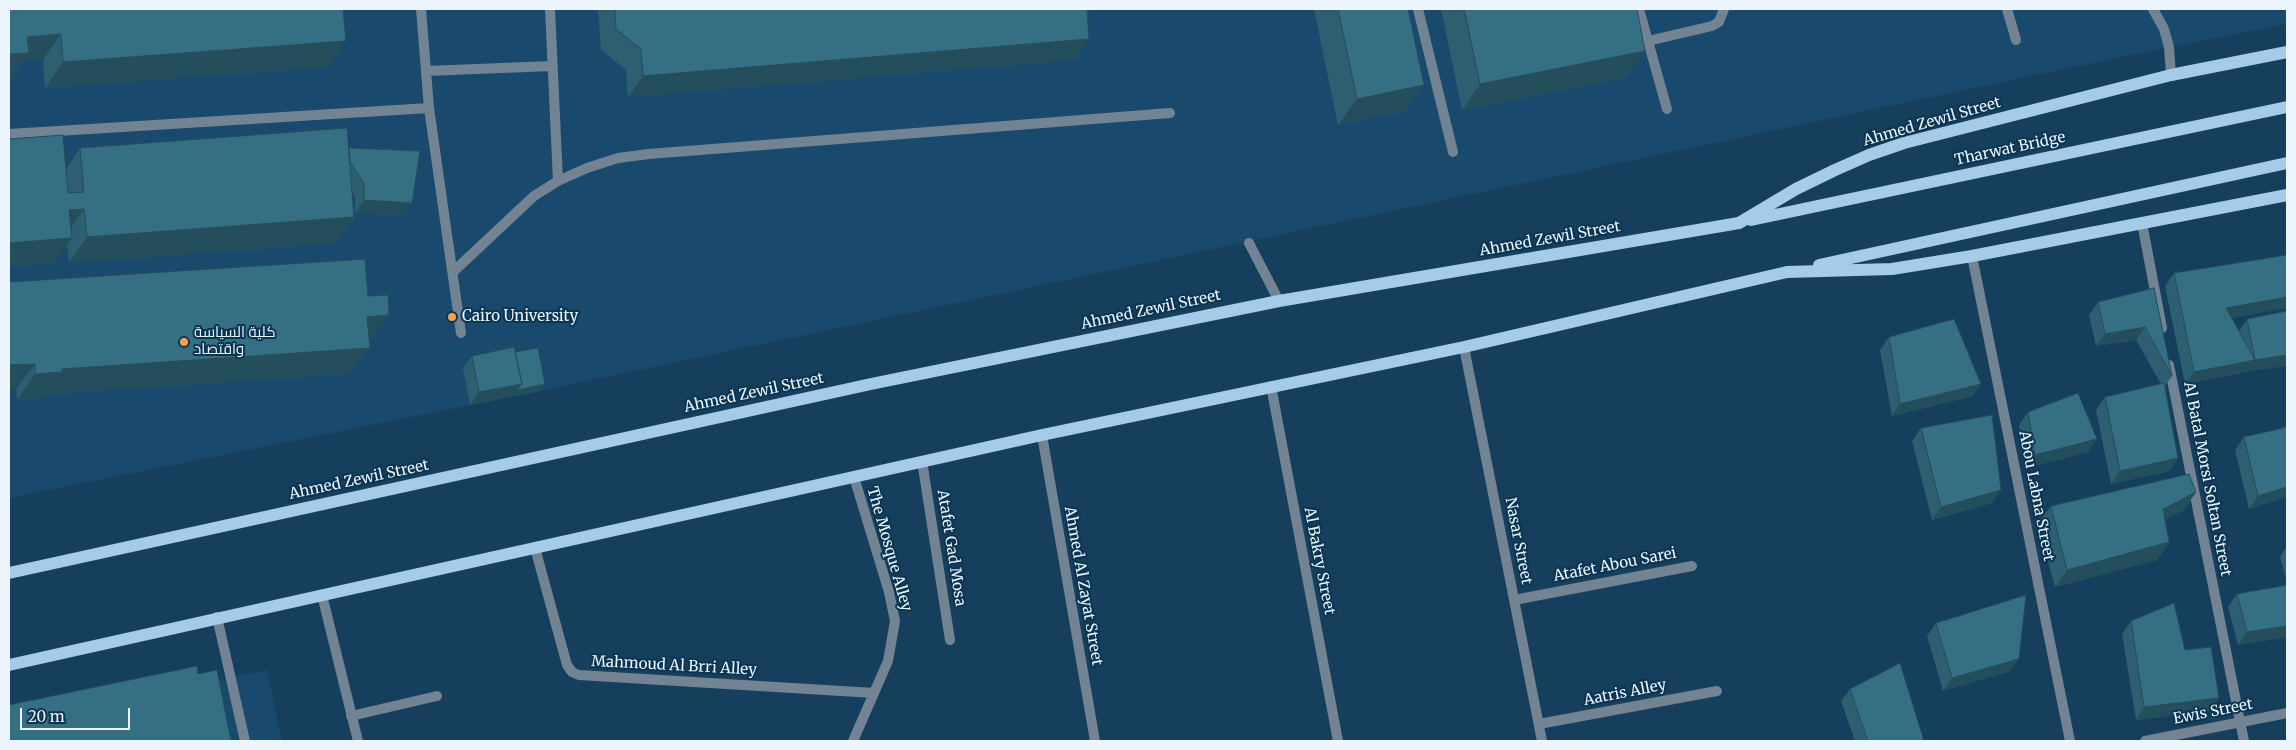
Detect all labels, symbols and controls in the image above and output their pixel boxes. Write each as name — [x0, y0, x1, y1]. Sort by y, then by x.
street label: Ahmed Zewil Street — [1861, 94, 2003, 150]
street label: Tharwat Bridge — [1953, 128, 2067, 170]
street label: Ahmed Zewil Street — [1478, 218, 1622, 260]
street label: Ahmed Zewil Street — [1079, 286, 1223, 334]
place label: Cairo University — [462, 308, 578, 326]
marker: Cairo University — [446, 311, 458, 323]
place label: كلية السياسة واقتصاد — [194, 324, 276, 359]
marker: كلية السياسة واقتصاد — [178, 336, 190, 348]
street label: Ahmed Zewil Street — [682, 369, 826, 417]
street label: Al Batal Morsi Soltan Street — [2179, 380, 2235, 578]
street label: Abou Labna Street — [2015, 429, 2057, 563]
street label: Ahmed Zewil Street — [287, 456, 431, 504]
street label: The Mosque Alley — [863, 485, 915, 613]
street label: Atafet Gad Mosa — [933, 488, 969, 608]
street label: Nasar Street — [1501, 496, 1535, 586]
street label: Ahmed Al Zayat Street — [1060, 505, 1106, 667]
street label: Al Bakry Street — [1300, 506, 1338, 616]
street label: Atafet Abou Sarei — [1552, 544, 1678, 586]
street label: Mahmoud Al Brri Alley — [591, 653, 757, 679]
street label: Aatris Alley — [1582, 676, 1668, 710]
street label: Ewis Street — [2172, 695, 2254, 729]
scale bar — [22, 698, 132, 730]
text: 20 m — [28, 707, 65, 726]

